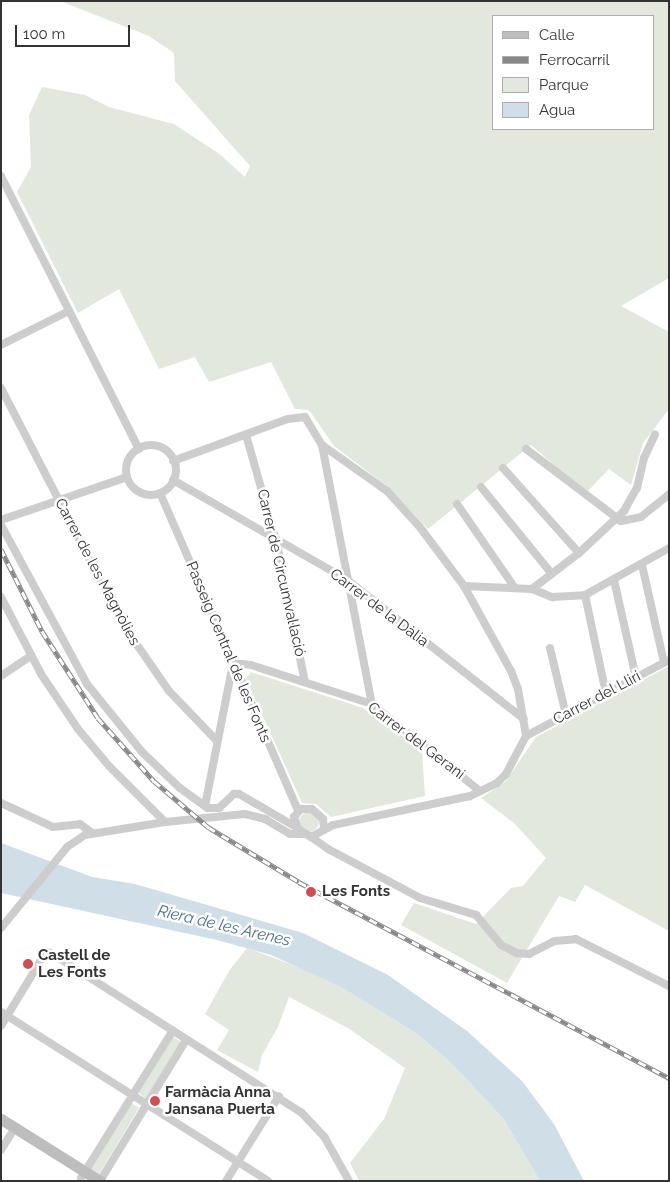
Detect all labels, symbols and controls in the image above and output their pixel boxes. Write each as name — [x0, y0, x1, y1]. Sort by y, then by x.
scale bar — [18, 15, 132, 47]
legend — [492, 15, 655, 130]
text: 100 m — [23, 25, 65, 43]
text: Calle — [539, 26, 574, 44]
text: Ferrocarril — [539, 51, 610, 69]
text: Parque — [539, 76, 588, 94]
text: Agua — [539, 101, 575, 119]
street label: Carrer de Circumval·lació — [253, 487, 309, 659]
street label: Carrer de les Magnòlies — [51, 495, 143, 649]
street label: Passeig Central de les Fonts — [182, 559, 274, 745]
street label: Carrer de la Dàlia — [326, 565, 432, 651]
street label: Carrer del Lliri — [550, 667, 644, 729]
street label: Carrer del Gerani — [364, 698, 468, 784]
place label: Les Fonts — [322, 883, 390, 901]
marker: Les Fonts — [304, 885, 318, 899]
water label: Riera de les Arenes — [155, 901, 293, 951]
place label: Castell de Les Fonts — [38, 946, 111, 981]
marker: Castell de Les Fonts — [22, 958, 34, 970]
place label: Farmàcia Anna Jansana Puerta — [165, 1083, 275, 1118]
marker: Farmàcia Anna Jansana Puerta — [149, 1095, 161, 1107]

